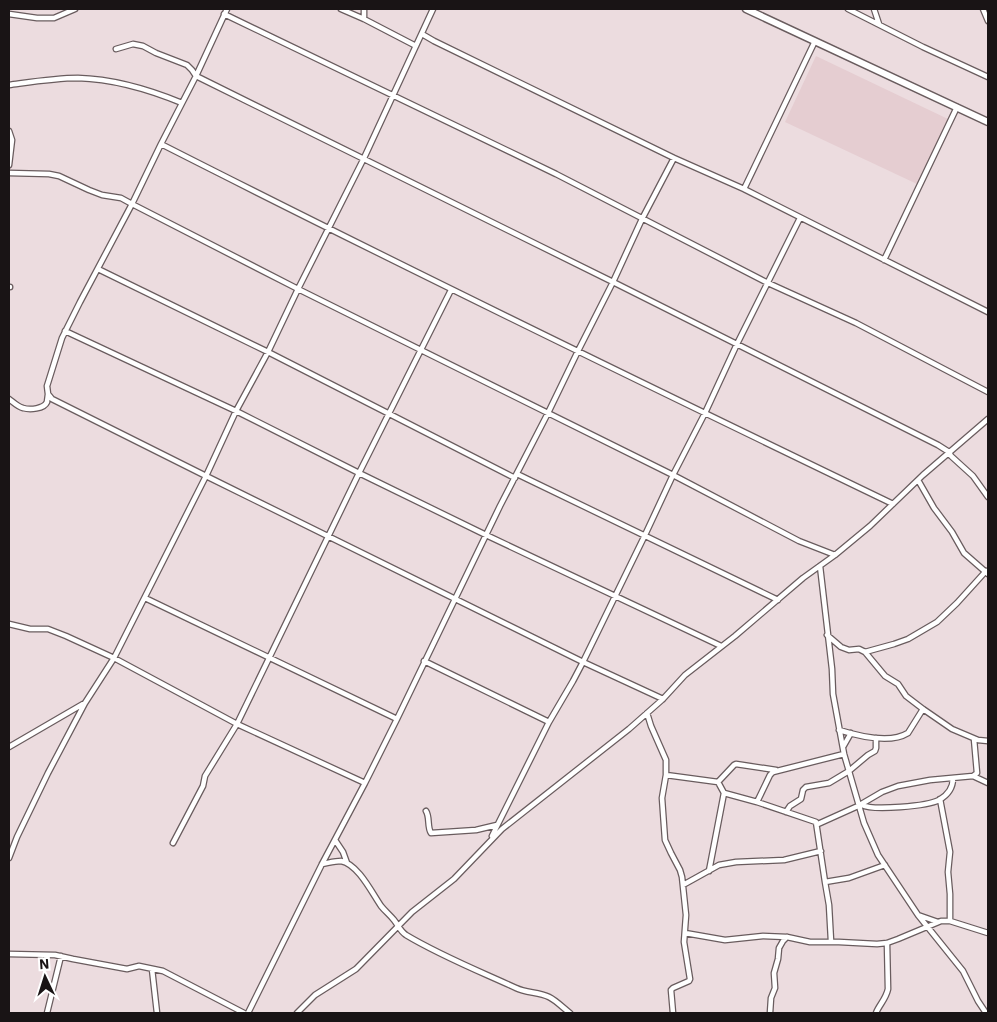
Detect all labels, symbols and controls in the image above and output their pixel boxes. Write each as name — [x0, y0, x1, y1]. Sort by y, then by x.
north arrow — [20, 952, 70, 1002]
text: N — [38, 955, 50, 973]

